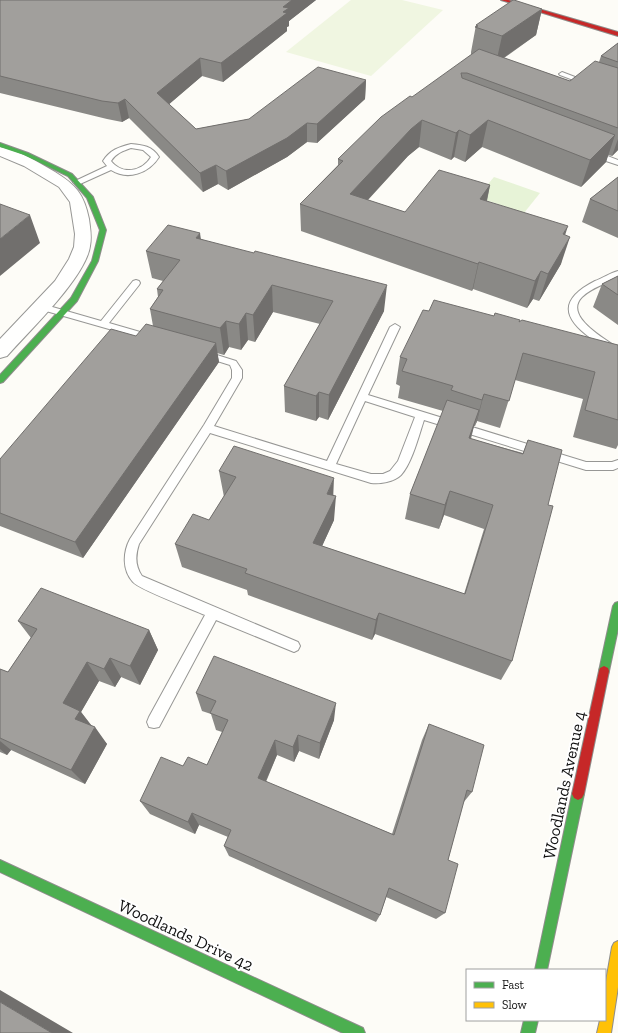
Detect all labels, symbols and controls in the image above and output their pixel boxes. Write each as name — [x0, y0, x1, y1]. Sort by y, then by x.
street label: Woodlands Avenue 4 — [538, 709, 590, 861]
street label: Woodlands Drive 42 — [115, 895, 257, 975]
legend — [466, 969, 606, 1021]
text: Fast — [502, 978, 525, 992]
text: Slow — [502, 998, 528, 1012]

